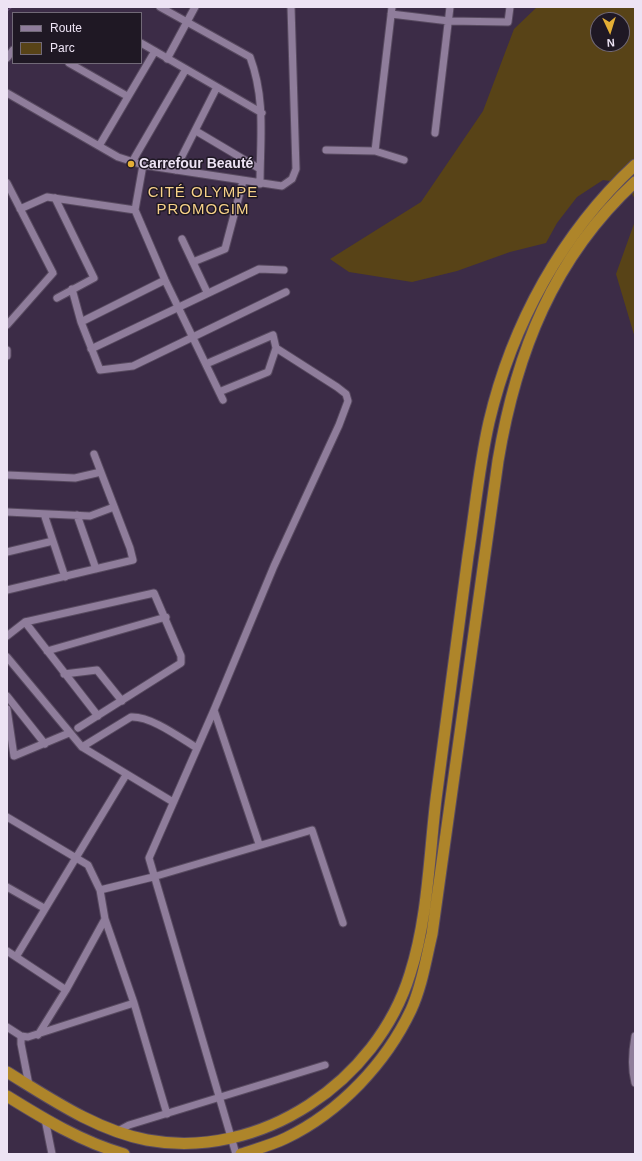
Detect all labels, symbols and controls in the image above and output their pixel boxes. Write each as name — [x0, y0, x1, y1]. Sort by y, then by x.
legend — [12, 12, 142, 64]
north arrow — [590, 12, 630, 52]
text: Route — [50, 21, 82, 35]
text: N — [606, 37, 615, 49]
text: Parc — [50, 41, 75, 55]
place label: Carrefour Beauté — [139, 156, 253, 172]
marker: Carrefour Beauté — [126, 159, 136, 169]
district label: CITÉ OLYMPE PROMOGIM — [148, 184, 258, 219]

